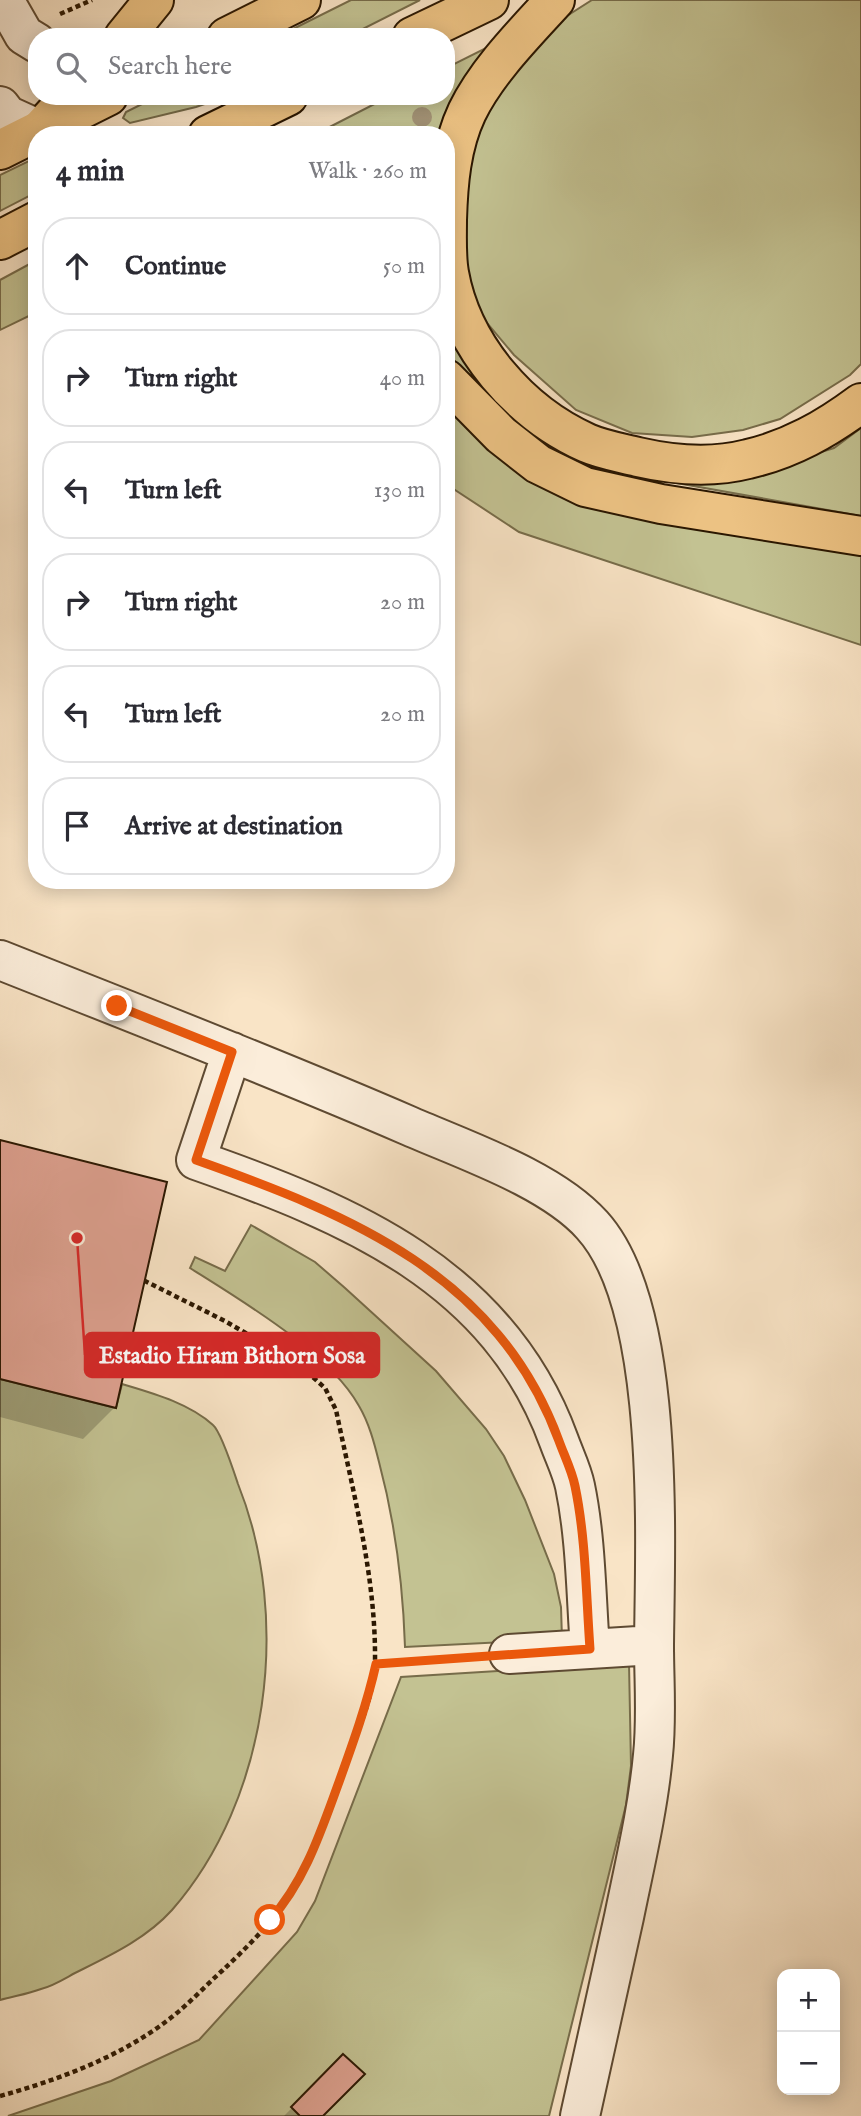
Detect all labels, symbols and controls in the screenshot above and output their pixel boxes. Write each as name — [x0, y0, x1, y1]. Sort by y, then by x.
search box — [28, 28, 455, 105]
icon: search — [52, 48, 90, 86]
text: Search here — [108, 50, 232, 83]
text: 4 min — [56, 153, 124, 191]
text: Walk · 260 m — [308, 157, 427, 186]
icon: ahead — [58, 247, 96, 285]
text: Continue — [125, 250, 226, 283]
text: 50 m — [383, 252, 425, 281]
icon: right — [58, 359, 96, 397]
text: Turn right — [125, 362, 238, 395]
text: 40 m — [380, 364, 425, 393]
icon: left — [58, 471, 96, 509]
text: Turn left — [125, 474, 222, 507]
text: 130 m — [374, 476, 425, 505]
icon: right — [58, 583, 96, 621]
text: Turn right — [125, 586, 238, 619]
text: 20 m — [380, 588, 425, 617]
icon: left — [58, 695, 96, 733]
text: Turn left — [125, 698, 222, 731]
text: 20 m — [380, 700, 425, 729]
icon: arrive — [58, 807, 96, 845]
text: Arrive at destination — [125, 810, 343, 843]
route end — [101, 990, 132, 1021]
callout: Estadio Hiram Bithorn Sosa — [85, 1333, 379, 1377]
text: Estadio Hiram Bithorn Sosa — [99, 1342, 366, 1371]
route start — [254, 1904, 285, 1935]
map controls — [777, 1969, 840, 2095]
button: + — [777, 1969, 840, 2032]
button: − — [777, 2032, 840, 2095]

